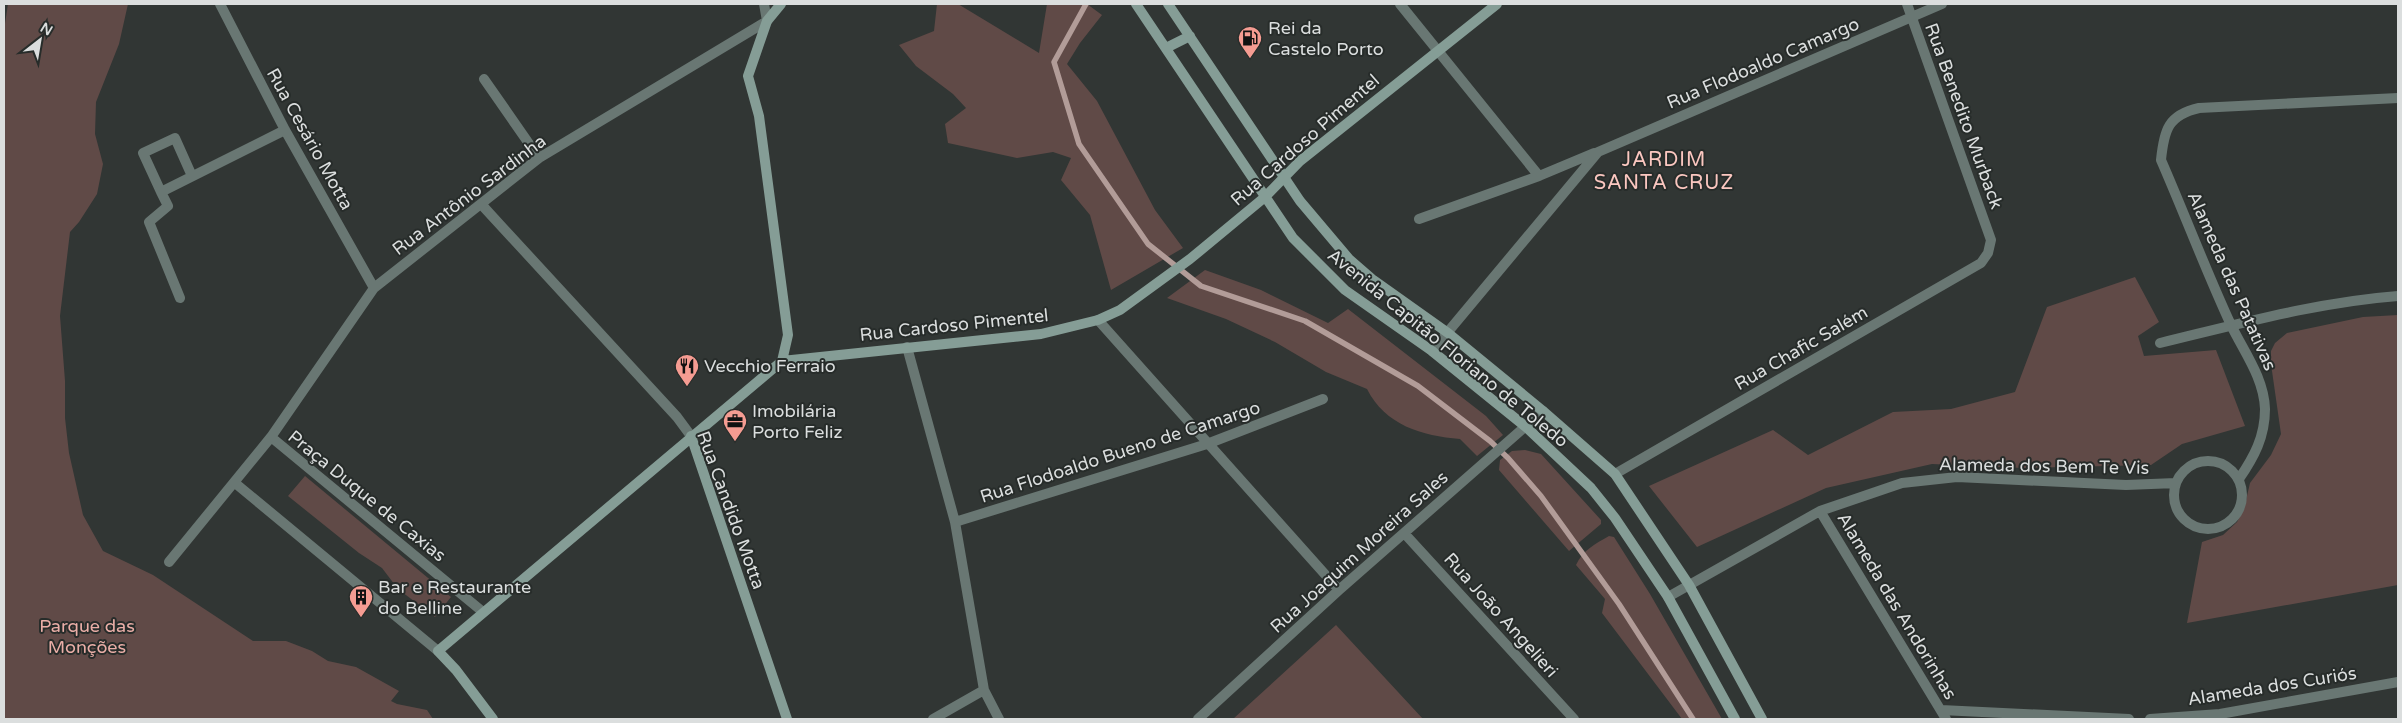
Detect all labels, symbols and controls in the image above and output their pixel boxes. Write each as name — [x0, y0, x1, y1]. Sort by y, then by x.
street label: Rua Flodoaldo Camargo — [1663, 12, 1863, 114]
north arrow — [15, 15, 65, 65]
place label: Rei da Castelo Porto — [1268, 17, 1384, 60]
text: N — [37, 19, 56, 39]
street label: Rua Benedito Murback — [1920, 20, 2008, 212]
fuel station icon: Rei da Castelo Porto — [1237, 25, 1263, 59]
street label: Rua Cesário Motta — [262, 64, 358, 214]
street label: Rua Cardoso Pimentel — [1226, 69, 1384, 211]
street label: Rua Antônio Sardinha — [388, 130, 550, 260]
district label: JARDIM SANTA CRUZ — [1594, 148, 1734, 195]
street label: Alameda das Patativas — [2183, 188, 2281, 374]
street label: Avenida Capitão Floriano de Toledo — [1323, 244, 1573, 452]
street label: Rua Chafic Salém — [1731, 301, 1871, 395]
street label: Rua Cardoso Pimentel — [859, 304, 1049, 346]
restaurant icon: Vecchio Ferraio — [674, 353, 700, 387]
place label: Vecchio Ferraio — [704, 355, 836, 377]
street label: Rua Flodoaldo Bueno de Camargo — [977, 396, 1263, 508]
place label: Imobilária Porto Feliz — [752, 400, 842, 443]
office icon: Imobilária Porto Feliz — [722, 408, 748, 442]
street label: Praça Duque de Caxias — [284, 426, 450, 566]
street label: Rua Candido Motta — [692, 428, 770, 592]
street label: Alameda dos Bem Te Vis — [1939, 453, 2149, 479]
street label: Rua Joaquim Moreira Sales — [1266, 466, 1452, 638]
street label: Alameda das Andorinhas — [1832, 509, 1962, 703]
street label: Rua João Angelieri — [1439, 548, 1563, 682]
place label: Bar e Restaurante do Belline — [378, 576, 531, 619]
building icon: Bar e Restaurante do Belline — [348, 584, 374, 618]
park label: Parque das Monções — [39, 615, 135, 658]
street label: Alameda dos Curiós — [2186, 662, 2358, 710]

